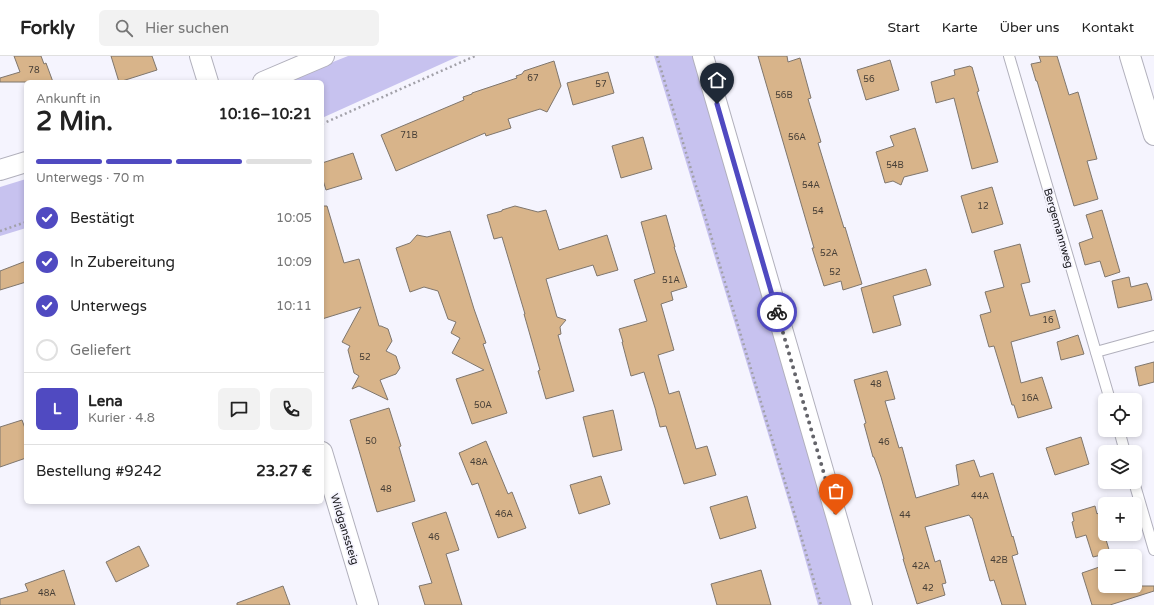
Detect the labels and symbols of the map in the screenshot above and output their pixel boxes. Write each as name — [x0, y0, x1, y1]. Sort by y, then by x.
pin — [700, 63, 734, 104]
house number: 78 — [28, 65, 40, 76]
house number: 67 — [527, 73, 539, 84]
house number: 56 — [863, 74, 875, 85]
house number: 57 — [595, 79, 607, 90]
house number: 56B — [775, 90, 793, 101]
house number: 71B — [400, 130, 418, 141]
house number: 56A — [788, 132, 806, 143]
house number: 54B — [886, 160, 904, 171]
house number: 54A — [802, 180, 820, 191]
street label: Bergemannweg — [1041, 187, 1076, 270]
house number: 12 — [977, 201, 989, 212]
house number: 54 — [812, 206, 824, 217]
house number: 52A — [820, 248, 838, 259]
house number: 52 — [829, 267, 841, 278]
house number: 51A — [662, 275, 680, 286]
courier — [757, 292, 797, 332]
house number: 16 — [1042, 315, 1054, 326]
house number: 52 — [359, 352, 371, 363]
house number: 48 — [870, 379, 882, 390]
house number: 16A — [1021, 393, 1039, 404]
house number: 50A — [474, 400, 492, 411]
house number: 50 — [365, 436, 377, 447]
house number: 46 — [878, 437, 890, 448]
house number: 48A — [470, 457, 488, 468]
pin — [819, 474, 853, 515]
house number: 48 — [380, 484, 392, 495]
house number: 44A — [971, 491, 989, 502]
street label: Wildganssteig — [328, 492, 362, 566]
house number: 46A — [495, 509, 513, 520]
house number: 44 — [899, 510, 911, 521]
house number: 46 — [428, 532, 440, 543]
house number: 42B — [990, 555, 1008, 566]
house number: 42A — [912, 561, 930, 572]
house number: 42 — [922, 583, 934, 594]
house number: 48A — [38, 588, 56, 599]

